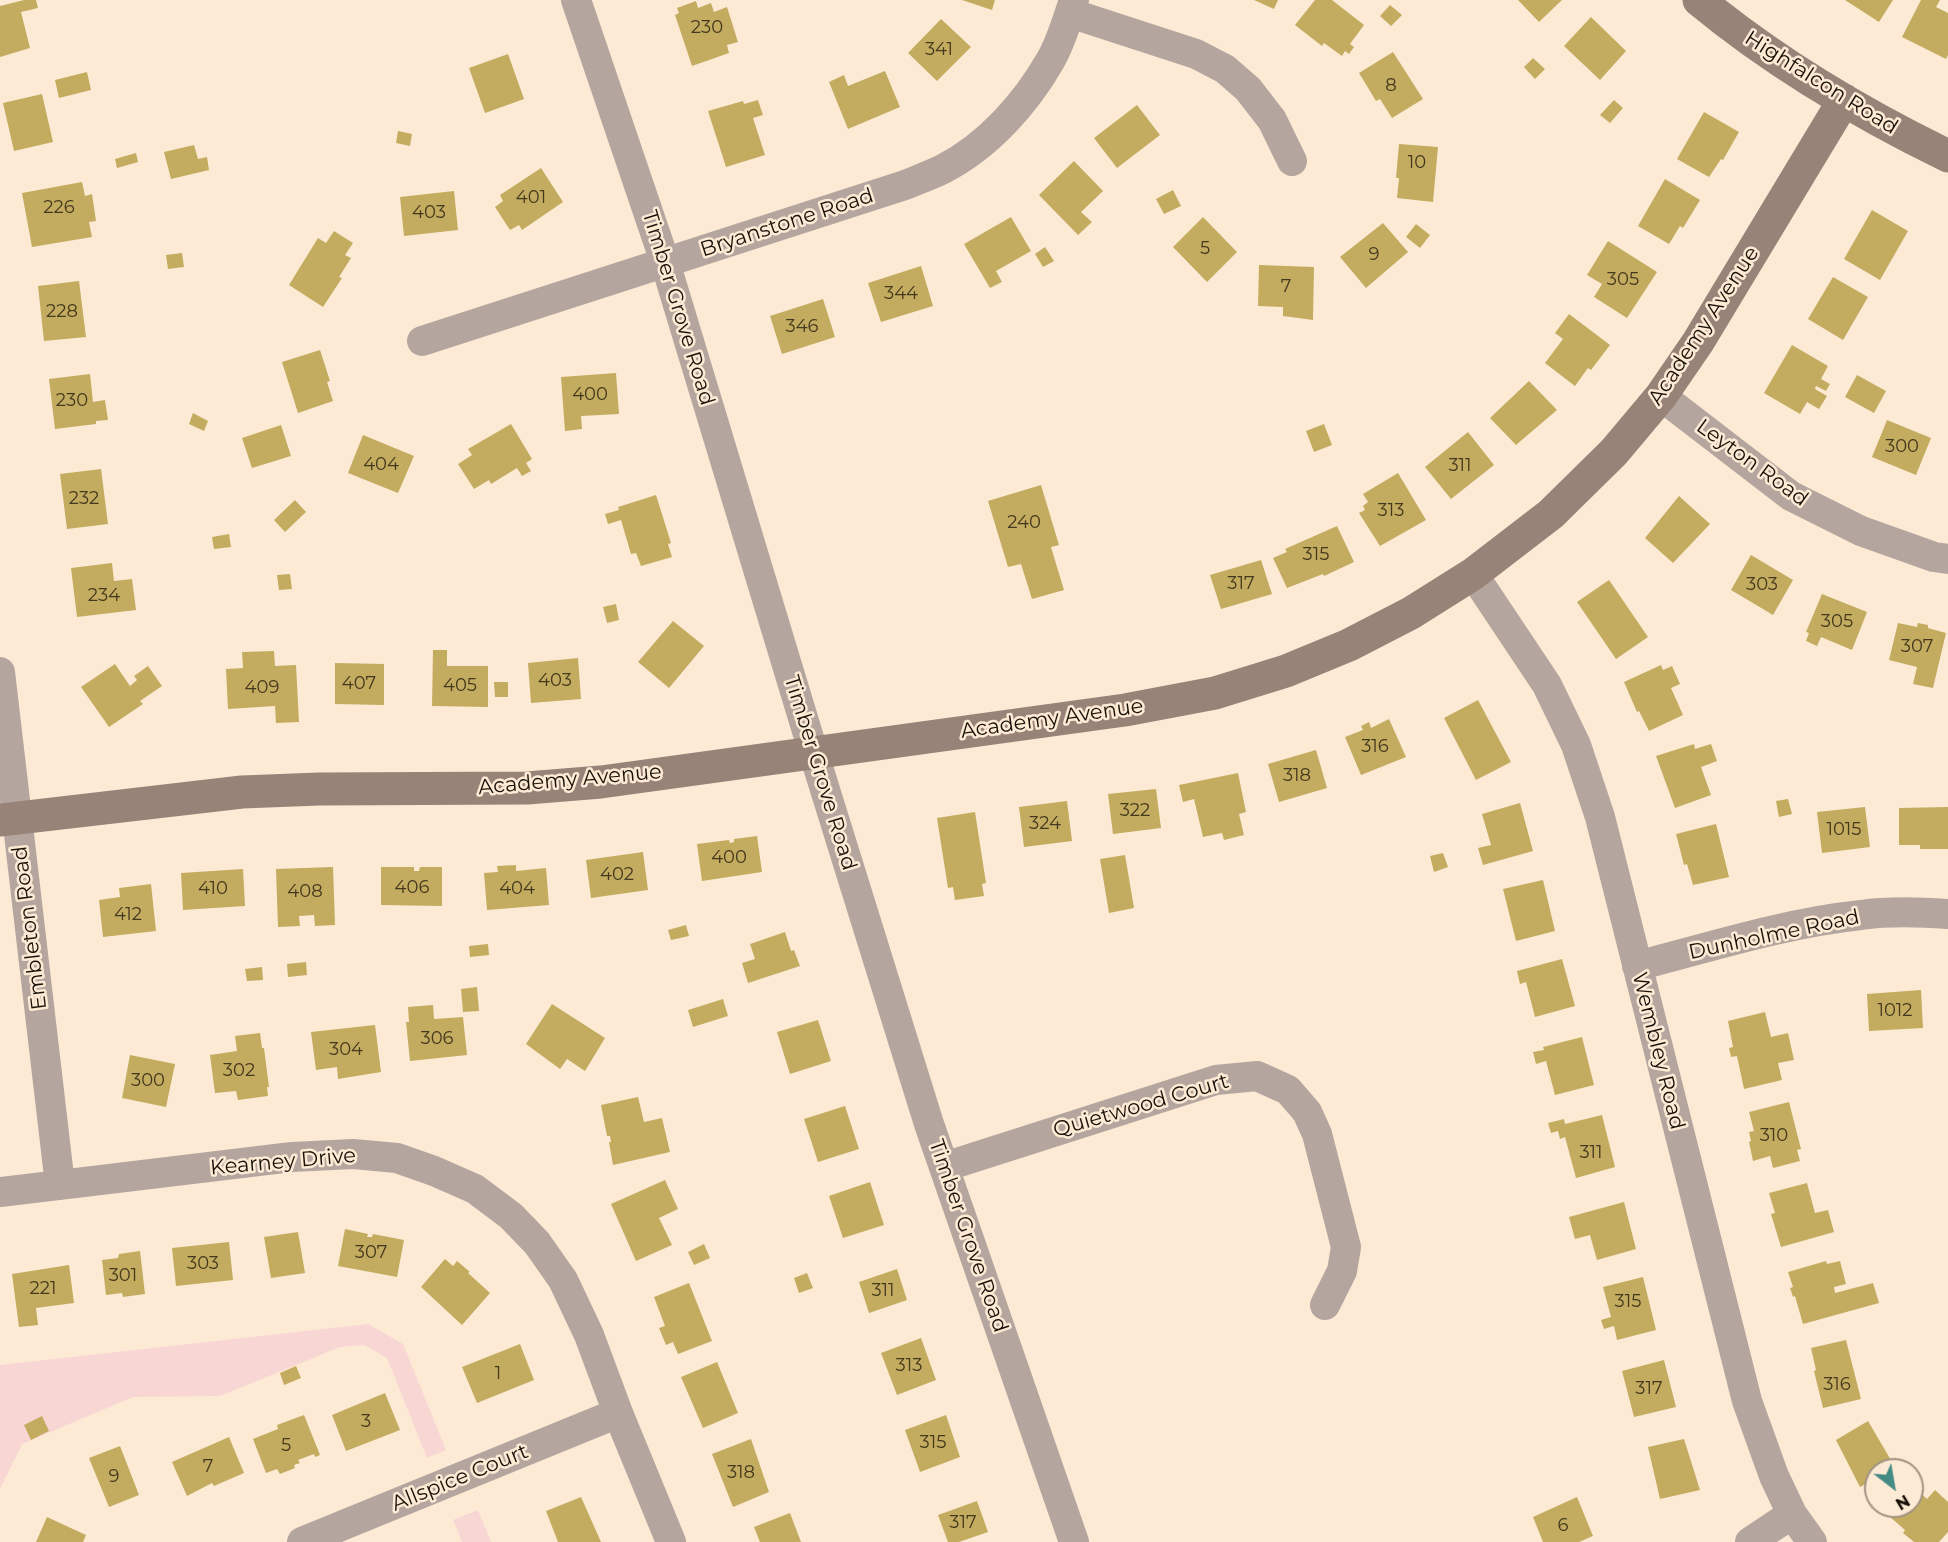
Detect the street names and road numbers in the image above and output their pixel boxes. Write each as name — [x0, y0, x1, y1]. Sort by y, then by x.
street label: Highfalcon Road — [1740, 26, 1902, 140]
street label: Bryanstone Road — [697, 183, 877, 263]
street label: Timber Grove Road — [636, 208, 720, 408]
street label: Academy Avenue — [1643, 242, 1765, 410]
street label: Leyton Road — [1691, 414, 1813, 512]
street label: Timber Grove Road — [778, 673, 862, 873]
street label: Academy Avenue — [959, 694, 1145, 744]
street label: Academy Avenue — [477, 759, 663, 801]
street label: Embleton Road — [7, 845, 53, 1011]
street label: Dunholme Road — [1686, 905, 1862, 965]
street label: Wembley Road — [1626, 970, 1690, 1132]
street label: Quietwood Court — [1050, 1069, 1232, 1143]
street label: Timber Grove Road — [923, 1136, 1013, 1336]
street label: Kearney Drive — [209, 1143, 357, 1181]
street label: Allspice Court — [388, 1439, 532, 1517]

